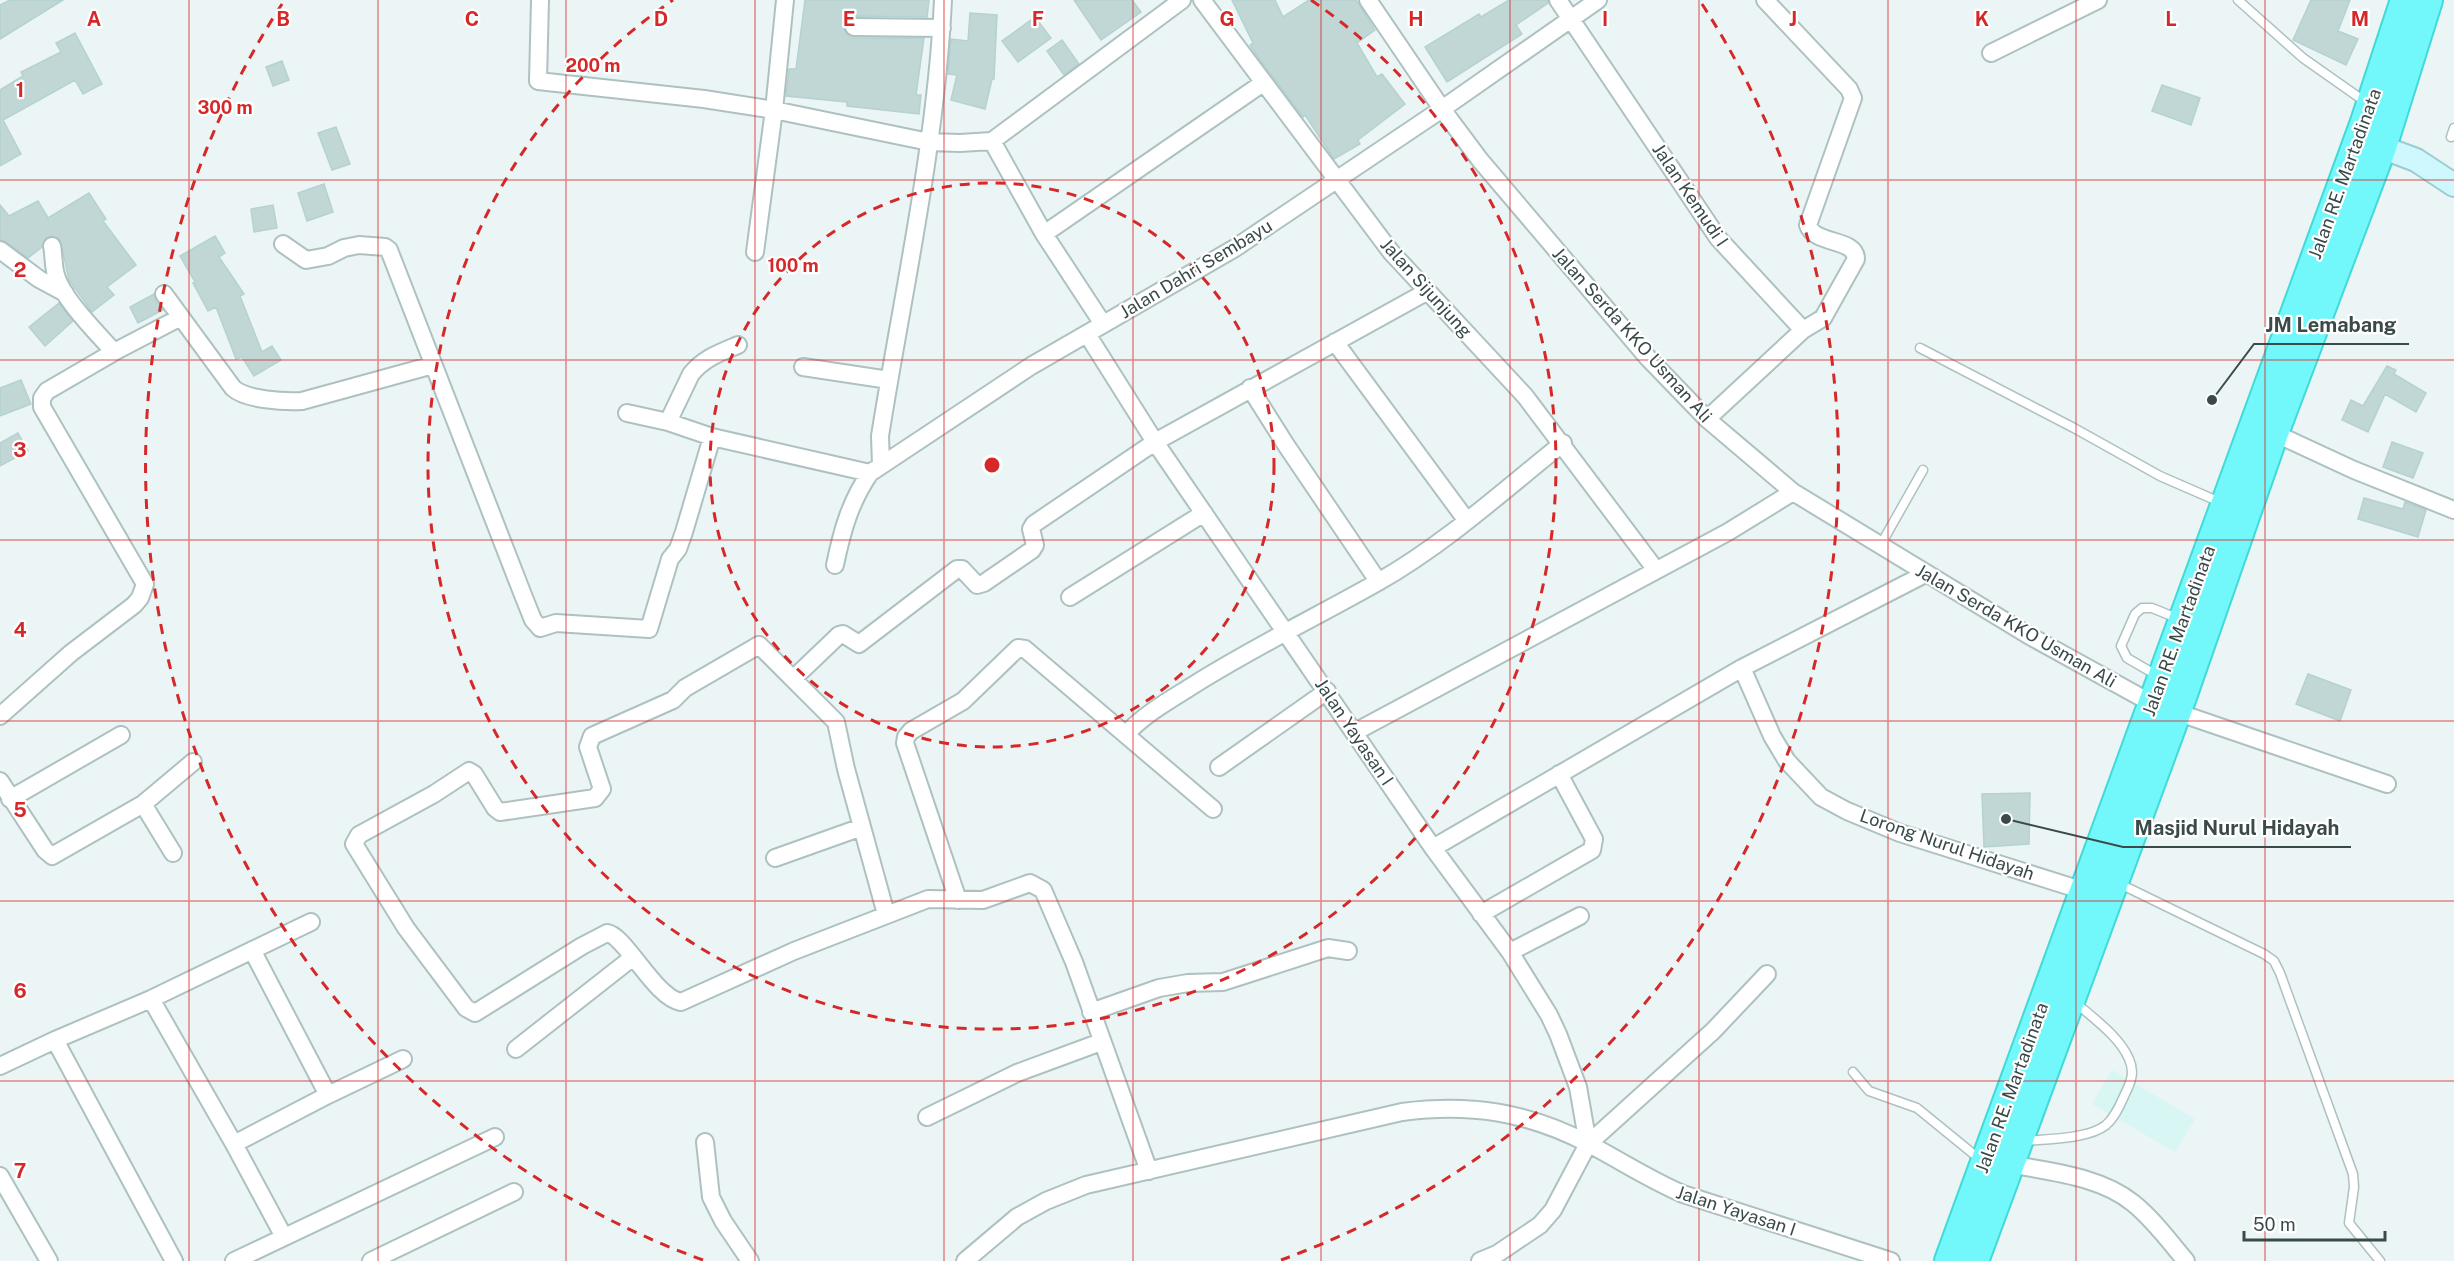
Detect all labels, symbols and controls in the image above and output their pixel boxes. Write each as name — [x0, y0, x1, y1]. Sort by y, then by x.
text: A — [87, 7, 101, 31]
text: B — [276, 7, 290, 31]
text: C — [465, 7, 479, 31]
text: D — [654, 7, 668, 31]
text: E — [843, 7, 855, 31]
text: F — [1032, 7, 1044, 31]
text: G — [1219, 7, 1235, 31]
text: H — [1408, 7, 1424, 31]
text: I — [1602, 7, 1608, 31]
text: J — [1789, 7, 1797, 31]
text: K — [1975, 7, 1989, 31]
text: L — [2165, 7, 2177, 31]
text: M — [2351, 7, 2369, 31]
text: 200 m — [566, 55, 620, 76]
text: 1 — [16, 78, 24, 102]
street label: Jalan RE. Martadinata — [2304, 86, 2385, 262]
text: 300 m — [197, 97, 253, 118]
street label: Jalan Kemudi I — [1648, 139, 1733, 250]
street label: Jalan Dahri Sembayu — [1116, 215, 1276, 322]
street label: Jalan Sijunjung — [1376, 234, 1476, 342]
street label: Jalan Serda KKO Usman Ali — [1548, 243, 1716, 426]
text: 100 m — [767, 255, 819, 276]
text: 2 — [14, 258, 26, 282]
callout: JM Lemabang — [2254, 306, 2409, 344]
text: JM Lemabang — [2266, 313, 2397, 337]
text: 3 — [13, 438, 27, 462]
centre of rings — [982, 455, 1002, 475]
street label: Jalan RE. Martadinata — [2138, 543, 2219, 719]
street label: Jalan Serda KKO Usman Ali — [1912, 559, 2120, 692]
text: 4 — [13, 618, 27, 642]
street label: Jalan Yayasan I — [1311, 674, 1398, 789]
text: 5 — [13, 798, 27, 822]
street label: Lorong Nurul Hidayah — [1857, 805, 2037, 884]
callout: Masjid Nurul Hidayah — [2123, 809, 2351, 847]
text: Masjid Nurul Hidayah — [2135, 816, 2339, 840]
text: 6 — [13, 979, 27, 1003]
street label: Jalan RE. Martadinata — [1971, 1000, 2052, 1176]
text: 7 — [14, 1159, 26, 1183]
street label: Jalan Yayasan I — [1674, 1181, 1799, 1240]
scale bar — [2244, 1204, 2385, 1242]
text: 50 m — [2253, 1214, 2296, 1235]

